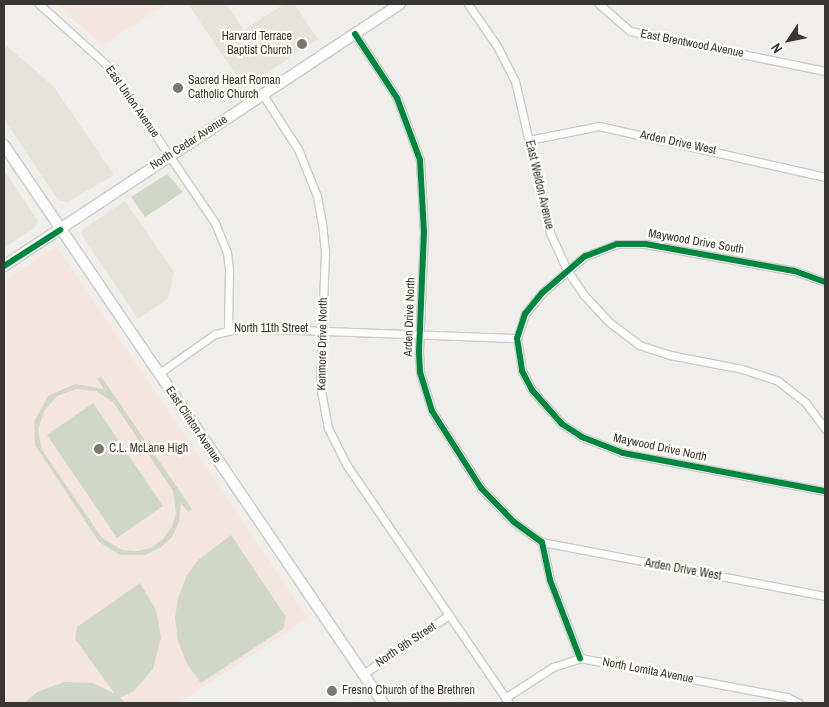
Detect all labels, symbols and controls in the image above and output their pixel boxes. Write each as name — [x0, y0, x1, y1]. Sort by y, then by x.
north arrow — [764, 15, 814, 65]
street label: East Brentwood Avenue — [639, 27, 745, 61]
place label: Harvard Terrace Baptist Church — [221, 30, 292, 58]
marker: Harvard Terrace Baptist Church — [296, 38, 308, 50]
text: N — [767, 40, 786, 57]
street label: East Union Avenue — [102, 63, 162, 141]
place label: Sacred Heart Roman Catholic Church — [188, 74, 280, 102]
marker: Sacred Heart Roman Catholic Church — [172, 82, 184, 94]
street label: North Cedar Avenue — [148, 113, 230, 173]
street label: Arden Drive West — [639, 128, 717, 158]
street label: East Weldon Avenue — [522, 139, 556, 231]
street label: Maywood Drive South — [647, 227, 745, 257]
street label: Arden Drive North — [401, 277, 419, 357]
street label: Kenmore Drive North — [315, 297, 331, 391]
street label: North 11th Street — [234, 322, 308, 336]
street label: East Clinton Avenue — [162, 384, 224, 466]
street label: Maywood Drive North — [612, 431, 708, 465]
place label: C.L. McLane High — [109, 442, 188, 456]
marker: C.L. McLane High — [93, 443, 105, 455]
street label: Arden Drive West — [644, 556, 722, 584]
street label: North 9th Street — [373, 620, 439, 670]
street label: North Lomita Avenue — [601, 655, 695, 687]
place label: Fresno Church of the Brethren — [342, 684, 475, 698]
marker: Fresno Church of the Brethren — [326, 685, 338, 697]

